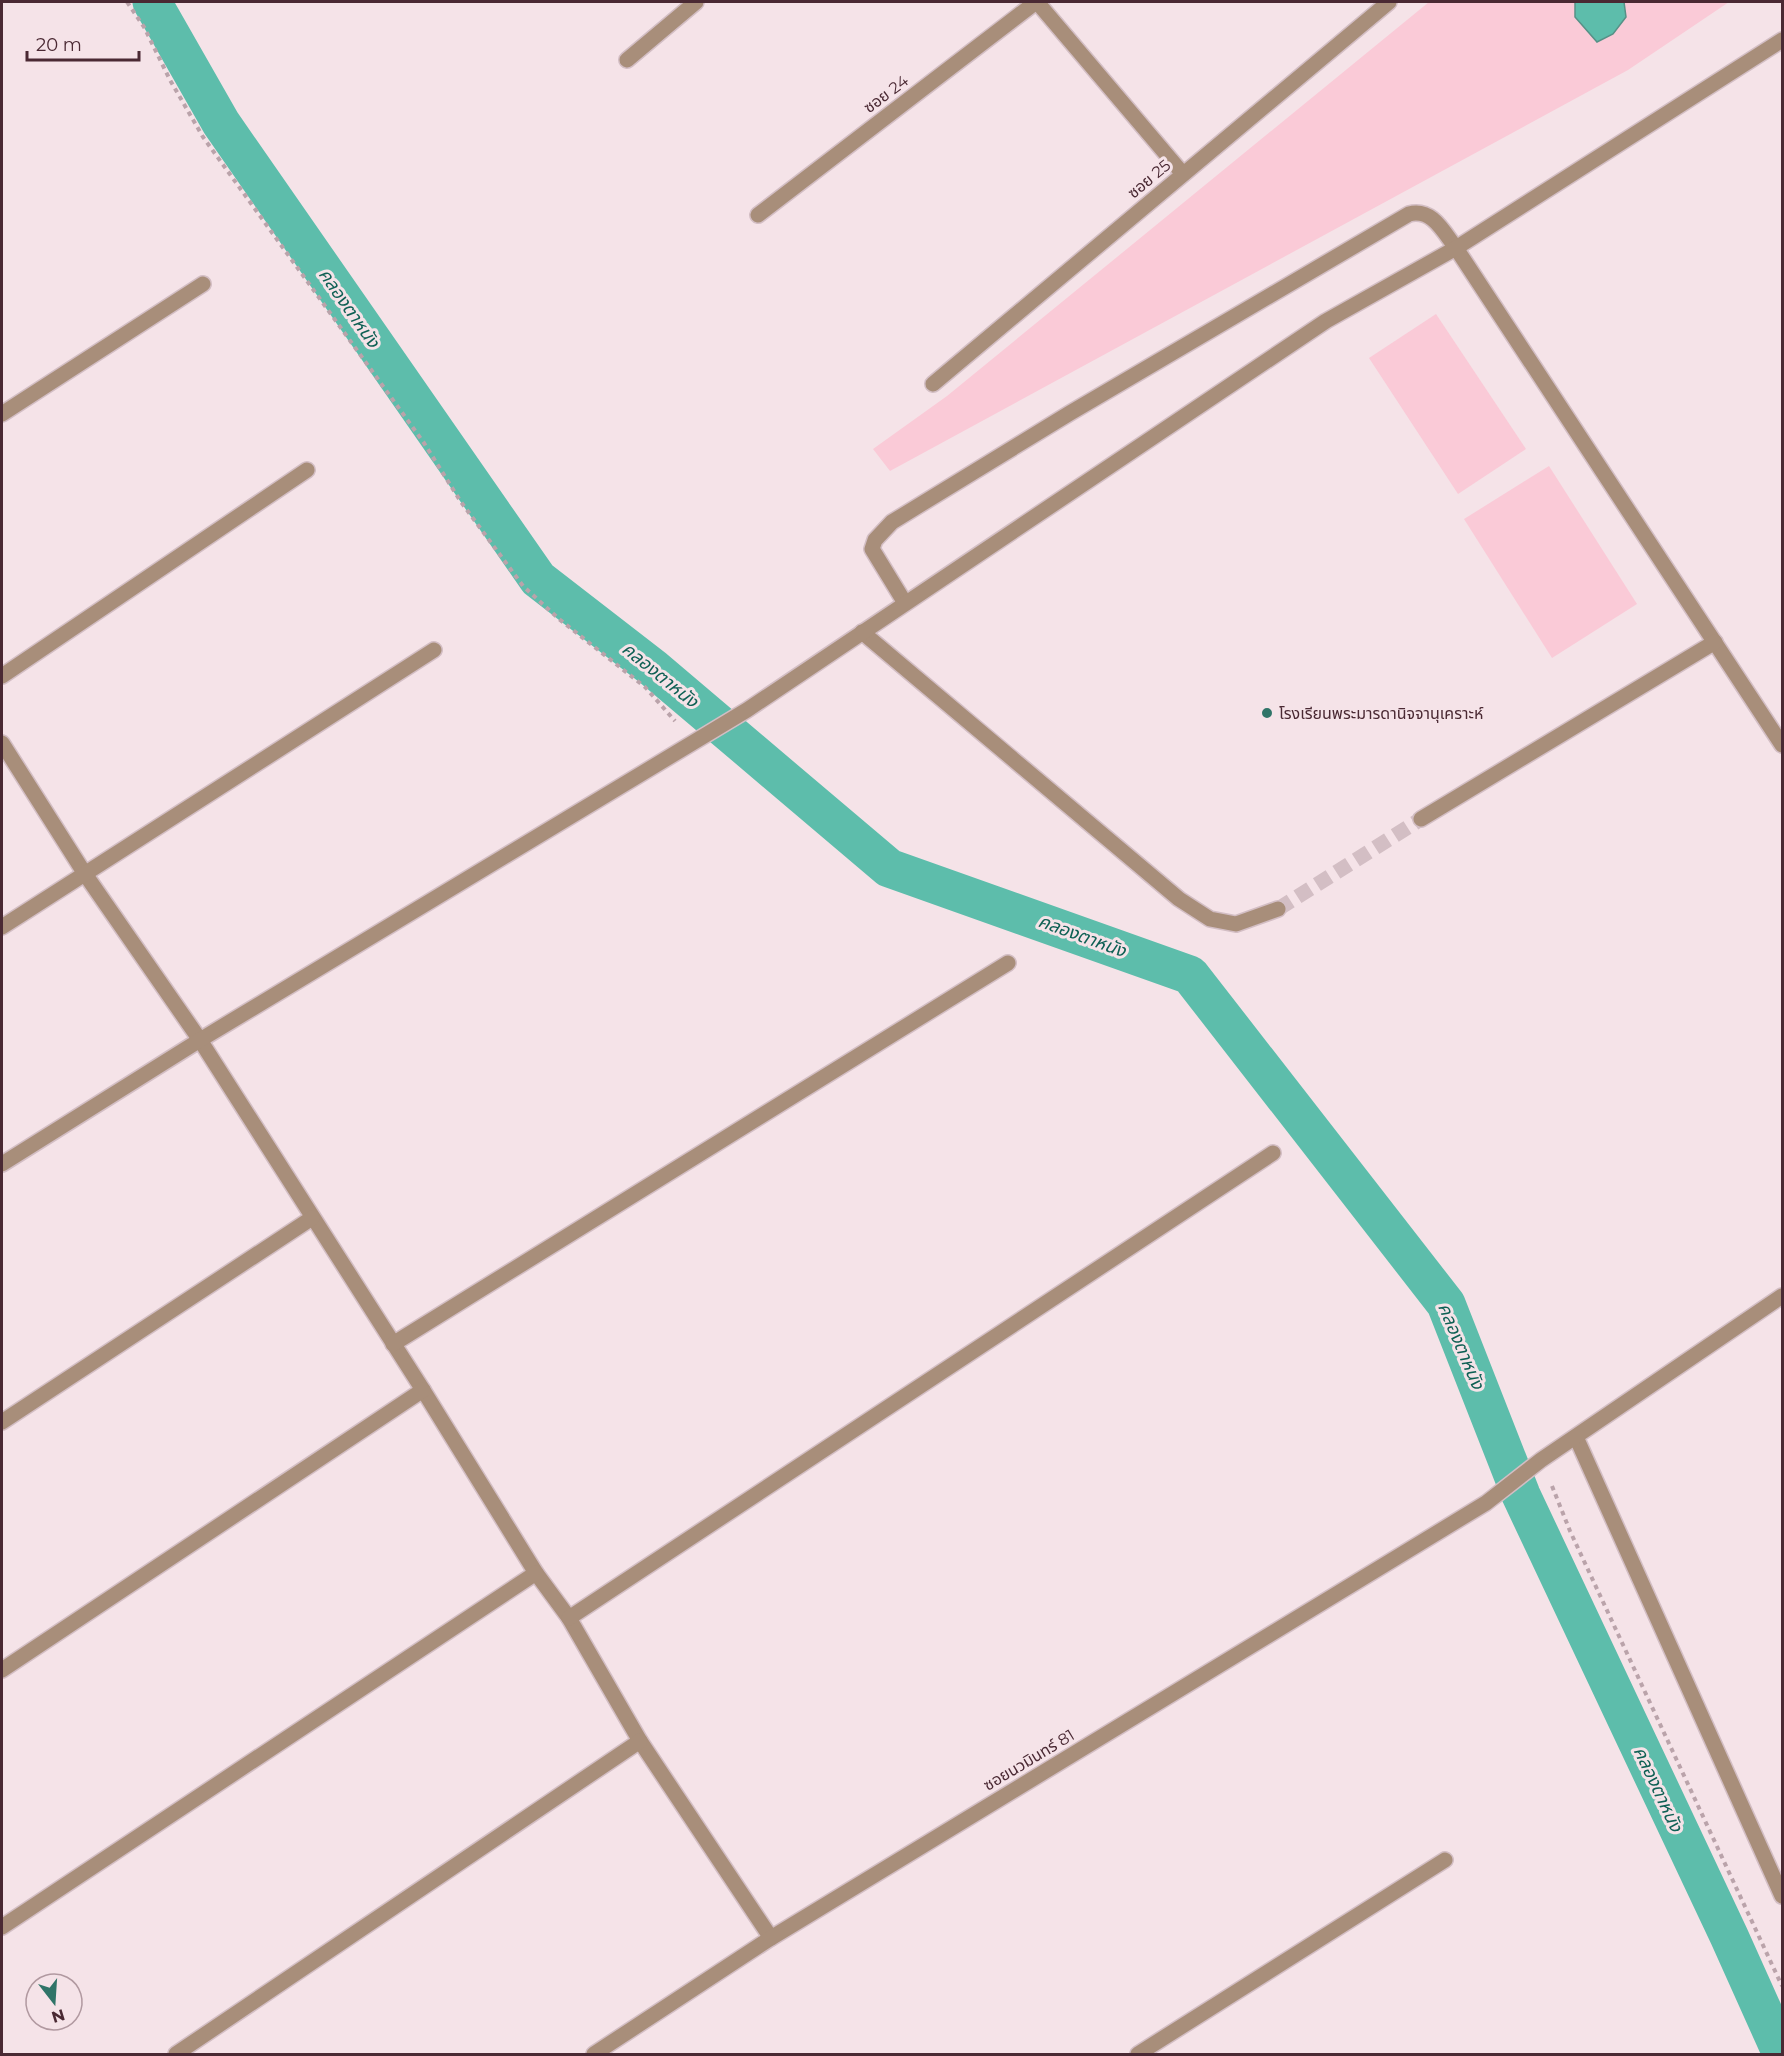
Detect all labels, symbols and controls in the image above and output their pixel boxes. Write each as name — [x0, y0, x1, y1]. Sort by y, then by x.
scale bar — [27, 24, 140, 62]
text: 20 m — [36, 34, 82, 56]
street label: ซอย 24 — [860, 71, 912, 117]
street label: ซอย 25 — [1124, 156, 1174, 202]
water label: คลองตาหนัง — [314, 264, 385, 353]
water label: คลองตาหนัง — [618, 638, 703, 713]
place label: โรงเรียนพระมารดานิจจานุเคราะห์ — [1279, 704, 1484, 723]
marker: โรงเรียนพระมารดานิจจานุเคราะห์ — [1260, 706, 1274, 720]
water label: คลองตาหนัง — [1035, 910, 1130, 962]
water label: คลองตาหนัง — [1433, 1300, 1489, 1394]
street label: ซอยนวมินทร์ 81 — [980, 1725, 1078, 1795]
water label: คลองตาหนัง — [1629, 1743, 1688, 1836]
north arrow — [24, 1972, 84, 2032]
text: N — [49, 2005, 67, 2027]

